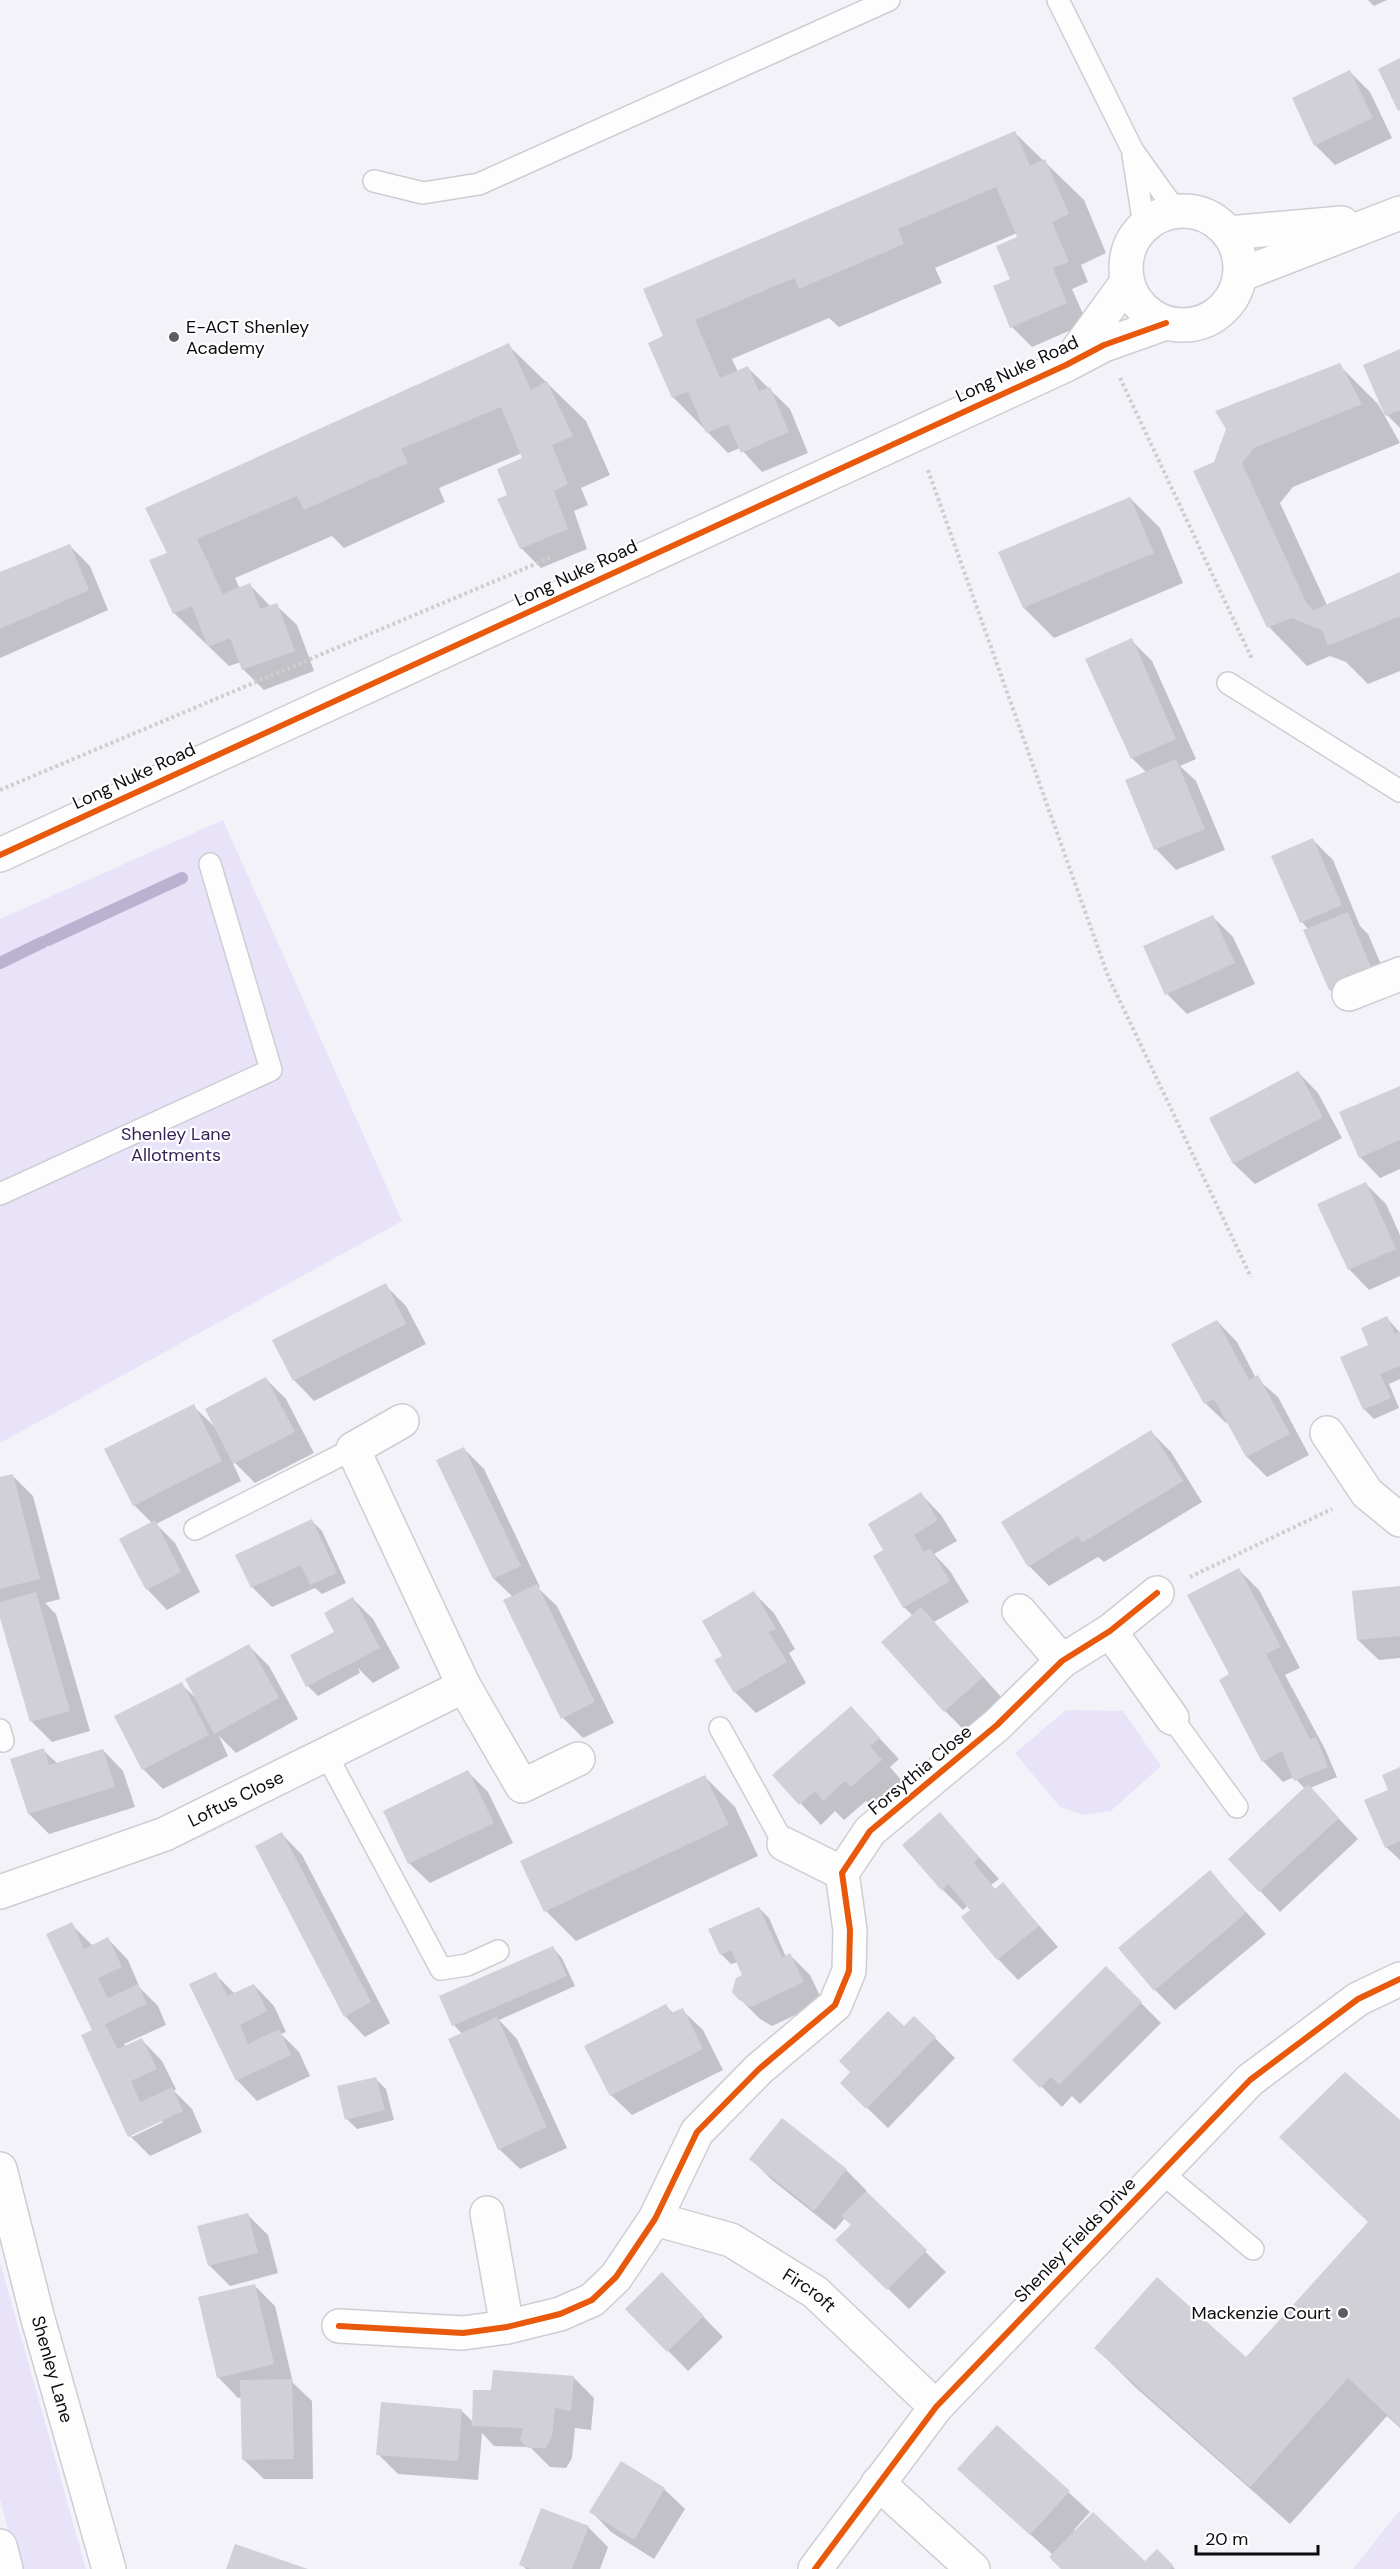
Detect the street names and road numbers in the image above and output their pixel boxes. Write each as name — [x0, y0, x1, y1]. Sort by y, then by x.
street label: Long Nuke Road — [952, 330, 1082, 408]
street label: Long Nuke Road — [511, 534, 641, 612]
street label: Long Nuke Road — [69, 737, 199, 815]
street label: Forsythia Close — [863, 1720, 977, 1820]
street label: Loftus Close — [184, 1765, 288, 1833]
street label: Shenley Fields Drive — [1009, 2172, 1141, 2308]
street label: Fircroft — [778, 2263, 841, 2318]
street label: Shenley Lane — [26, 2313, 79, 2425]

